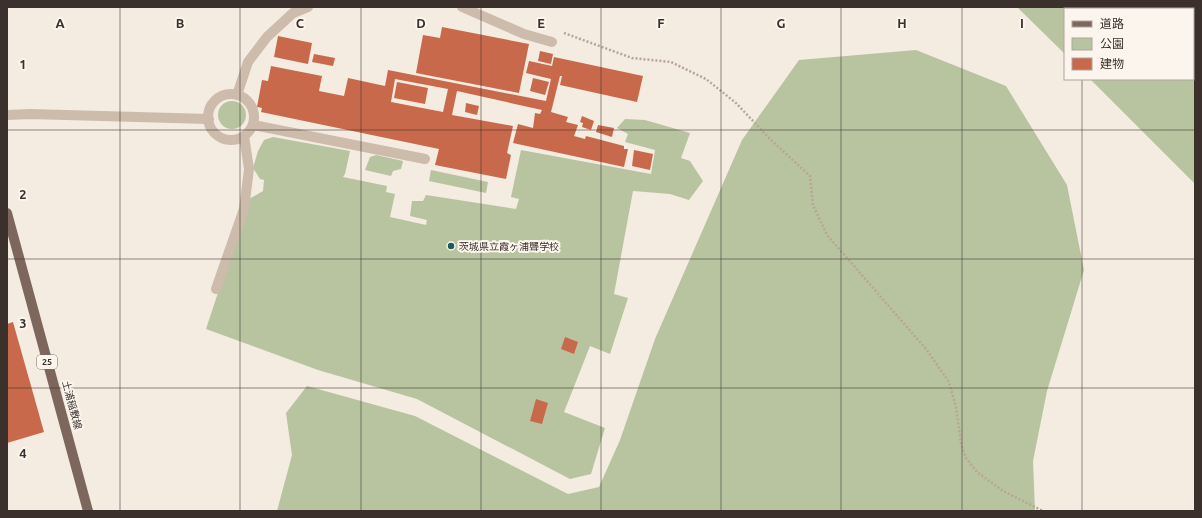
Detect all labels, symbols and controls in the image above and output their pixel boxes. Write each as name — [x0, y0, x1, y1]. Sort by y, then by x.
legend — [1064, 8, 1194, 80]
text: A — [55, 16, 65, 30]
text: B — [176, 16, 185, 30]
text: C — [296, 16, 305, 30]
text: D — [416, 16, 426, 30]
text: E — [537, 16, 545, 30]
text: F — [657, 16, 665, 30]
text: G — [777, 16, 786, 30]
text: H — [897, 16, 907, 30]
text: I — [1020, 16, 1024, 30]
text: 道路 — [1100, 17, 1124, 30]
text: 公園 — [1100, 37, 1124, 50]
text: 1 — [19, 57, 27, 71]
text: 建物 — [1100, 57, 1124, 70]
text: 2 — [19, 187, 27, 201]
marker: 茨城県立霞ヶ浦聾学校 — [446, 241, 456, 251]
place label: 茨城県立霞ヶ浦聾学校 — [459, 241, 559, 252]
text: 3 — [19, 316, 27, 330]
road number: 25 — [37, 355, 57, 369]
street label: 土浦稲敷線 — [60, 379, 84, 431]
text: 4 — [19, 446, 27, 460]

